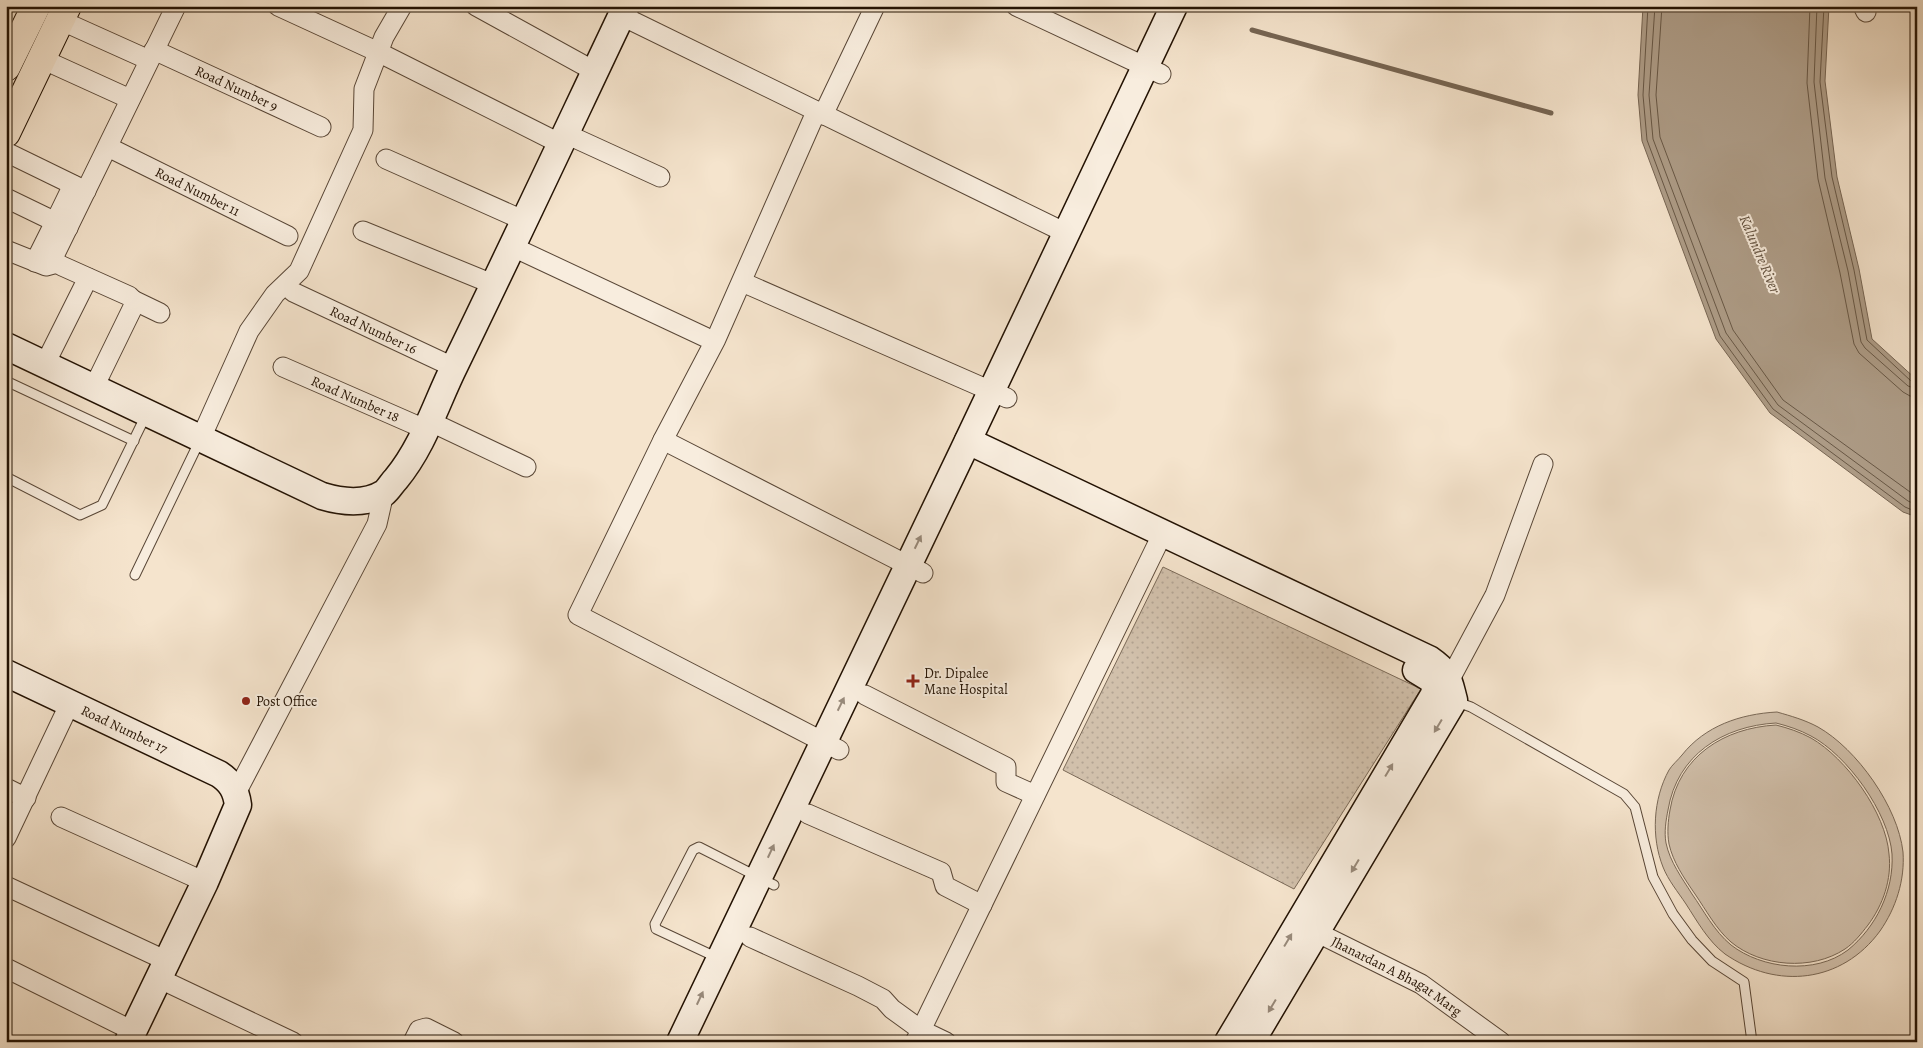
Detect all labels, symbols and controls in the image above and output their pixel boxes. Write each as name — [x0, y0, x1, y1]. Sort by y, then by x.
street label: Road Number 9 — [192, 61, 281, 115]
street label: Road Number 11 — [152, 162, 243, 220]
water label: Kalundre River — [1735, 212, 1786, 297]
street label: Road Number 16 — [327, 301, 420, 358]
street label: Road Number 18 — [308, 371, 403, 426]
one-way arrow — [915, 535, 923, 549]
place label: Dr. Dipalee Mane Hospital — [924, 664, 1008, 699]
marker: Dr. Dipalee Mane Hospital — [906, 674, 920, 688]
place label: Post Office — [256, 692, 317, 711]
marker: Post Office — [240, 695, 252, 707]
one-way arrow — [836, 697, 845, 712]
street label: Road Number 17 — [78, 701, 171, 758]
one-way arrow — [1434, 720, 1443, 733]
one-way arrow — [1385, 763, 1394, 776]
one-way arrow — [767, 844, 775, 858]
one-way arrow — [1351, 859, 1360, 872]
street label: Jhanardan A Bhagat Marg — [1328, 932, 1466, 1020]
one-way arrow — [1284, 933, 1293, 946]
one-way arrow — [697, 991, 705, 1005]
one-way arrow — [1268, 999, 1277, 1012]

